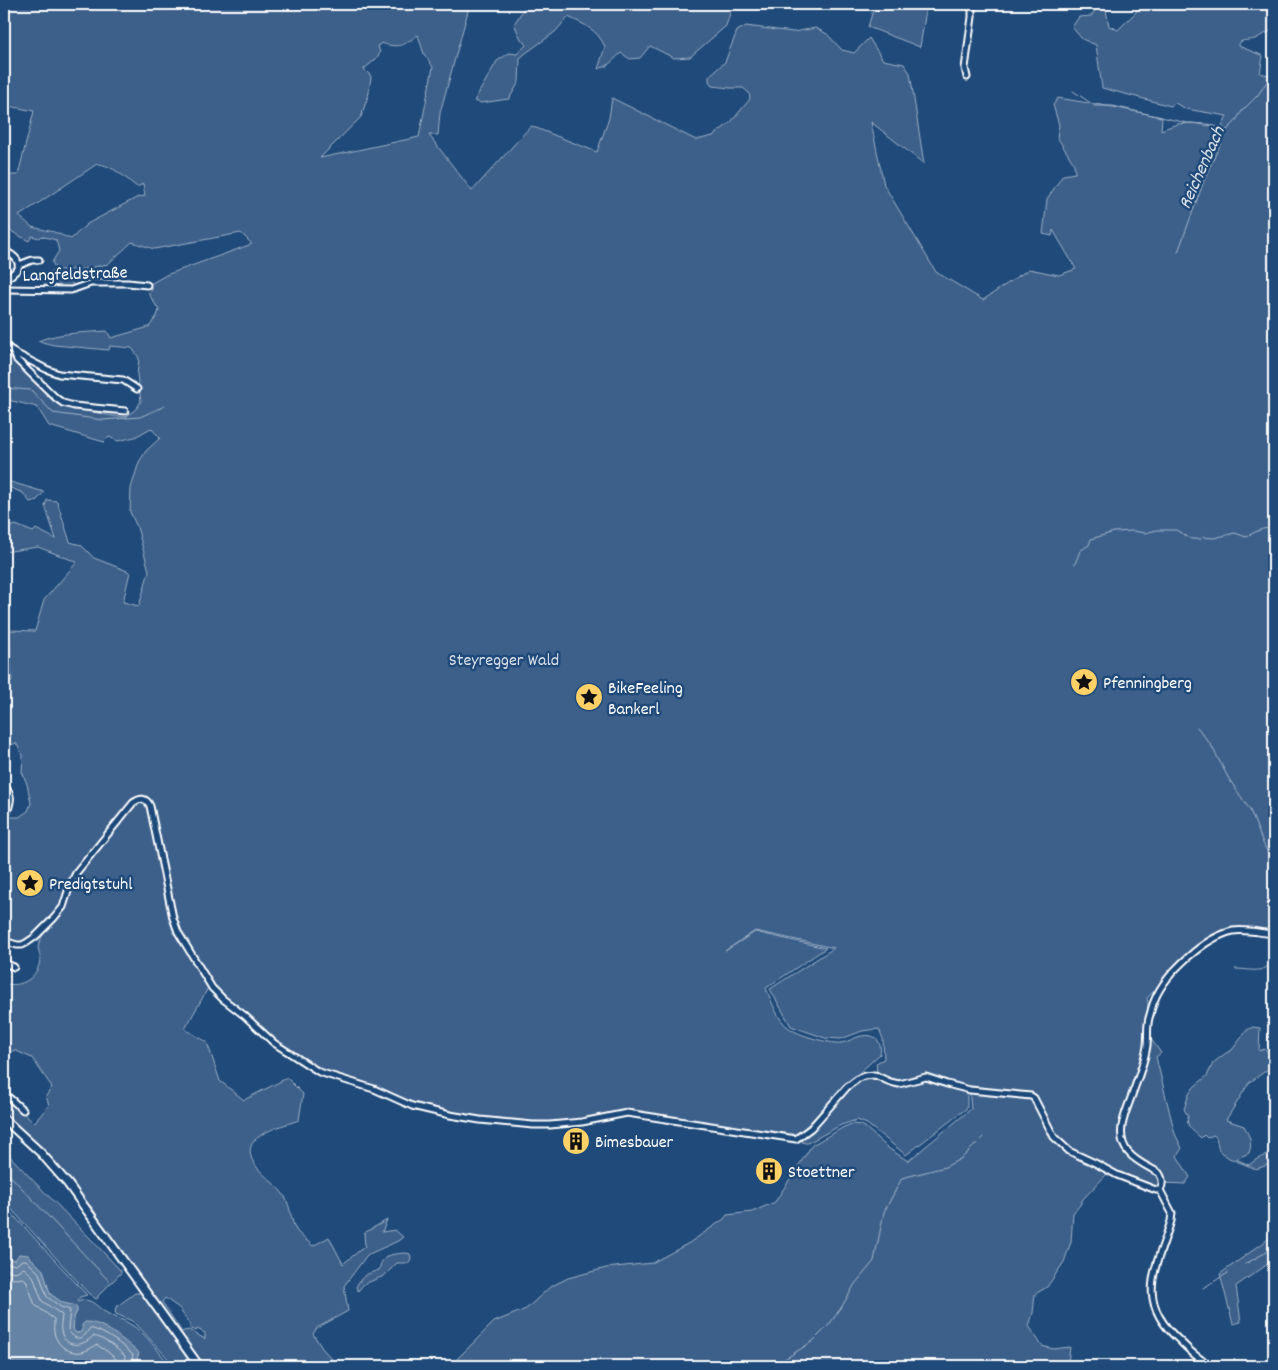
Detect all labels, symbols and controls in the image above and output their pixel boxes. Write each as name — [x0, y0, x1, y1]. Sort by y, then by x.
water label: Reichenbach — [1173, 122, 1234, 214]
street label: Langfeldstraße — [22, 261, 128, 290]
park label: Steyregger Wald — [449, 649, 559, 674]
place icon: Pfenningberg — [1069, 667, 1099, 697]
place label: Pfenningberg — [1103, 672, 1192, 697]
place label: BikeFeeling Bankerl — [608, 677, 683, 723]
place icon: BikeFeeling Bankerl — [574, 682, 604, 712]
place icon: Predigtstuhl — [15, 868, 45, 898]
place label: Predigtstuhl — [49, 873, 133, 898]
building icon: Bimesbauer — [561, 1126, 591, 1156]
place label: Bimesbauer — [595, 1131, 674, 1156]
building icon: Stoettner — [754, 1156, 784, 1186]
place label: Stoettner — [788, 1161, 855, 1186]

